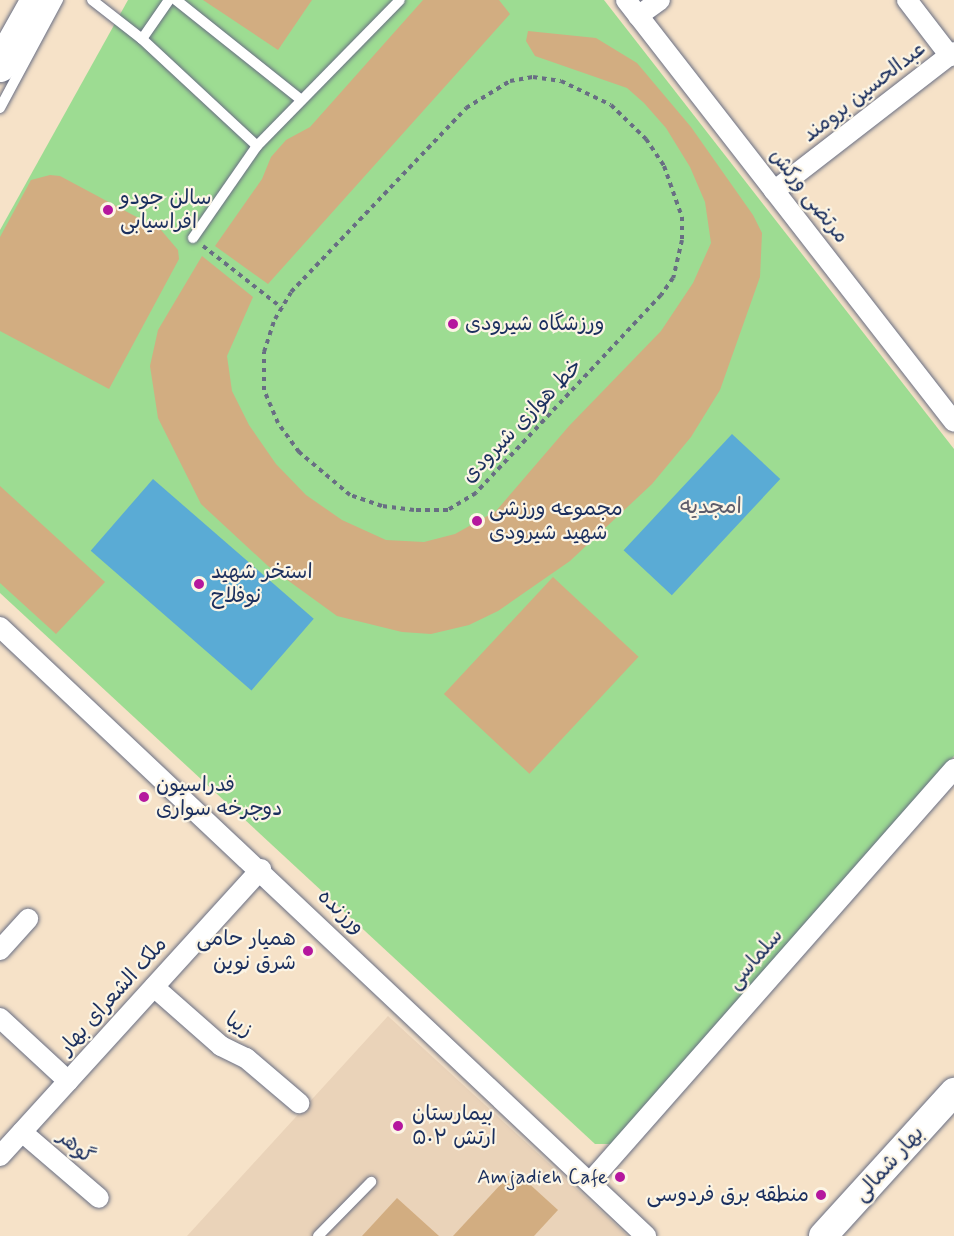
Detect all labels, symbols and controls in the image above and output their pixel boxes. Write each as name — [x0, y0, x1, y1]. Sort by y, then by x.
street label: عبدالحسین برومند — [797, 36, 931, 148]
street label: مرتضی ورکش — [764, 144, 854, 248]
place label: سالن جودو افراسیابی — [120, 185, 211, 235]
marker: سالن جودو افراسیابی — [101, 203, 115, 217]
place label: ورزشگاه شیرودی — [465, 311, 604, 337]
marker: ورزشگاه شیرودی — [446, 317, 460, 331]
street label: خط هوازی شیرودی — [456, 354, 588, 488]
district label: امجدیه — [680, 495, 742, 521]
place label: مجموعه ورزشی شهید شیرودی — [489, 496, 623, 546]
marker: مجموعه ورزشی شهید شیرودی — [470, 514, 484, 528]
place label: استخر شهید نوفلاح — [211, 559, 313, 609]
marker: استخر شهید نوفلاح — [192, 577, 206, 591]
place label: فدراسیون دوچرخه سواری — [156, 772, 282, 822]
marker: فدراسیون دوچرخه سواری — [137, 790, 151, 804]
street label: ورزنده — [312, 884, 370, 940]
street label: سلماسی — [722, 923, 788, 995]
place label: همیار حامی شرق نوین — [196, 926, 296, 976]
street label: ملک الشعرای بهار — [54, 932, 172, 1060]
marker: همیار حامی شرق نوین — [301, 944, 315, 958]
street label: زیبا — [221, 1007, 257, 1043]
place label: بیمارستان ۵۰۲ ارتش — [412, 1101, 496, 1151]
marker: بیمارستان ۵۰۲ ارتش — [389, 1117, 407, 1135]
street label: بهار شمالی — [849, 1121, 929, 1207]
street label: گوهر — [53, 1125, 99, 1169]
place label: Amjadieh Cafe — [473, 1164, 608, 1190]
marker: Amjadieh Cafe — [613, 1170, 627, 1184]
place label: منطقه برق فردوسی — [646, 1182, 809, 1208]
marker: منطقه برق فردوسی — [814, 1188, 828, 1202]

